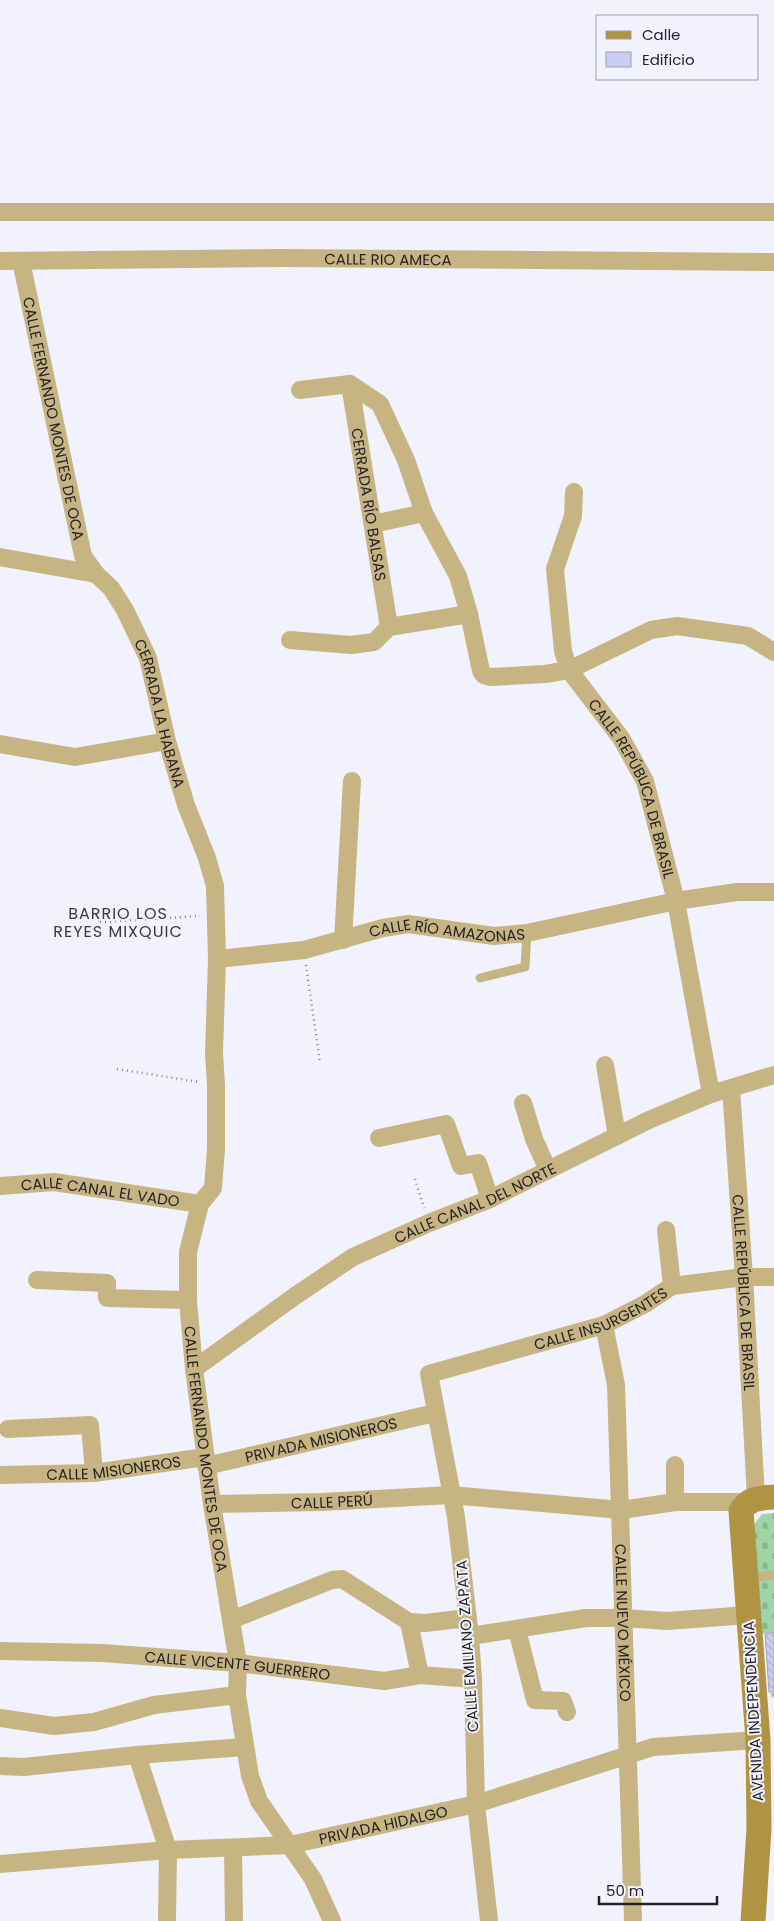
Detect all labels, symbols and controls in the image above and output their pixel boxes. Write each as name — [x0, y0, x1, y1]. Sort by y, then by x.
legend — [596, 15, 759, 80]
text: Calle — [642, 24, 680, 45]
text: Edificio — [642, 49, 695, 70]
street label: CALLE RIO AMECA — [324, 248, 452, 270]
street label: CALLE FERNANDO MONTES DE OCA — [18, 295, 90, 542]
street label: CERRADA RÍO BALSAS — [347, 426, 392, 582]
street label: CERRADA LA HABANA — [130, 635, 191, 790]
street label: CALLE REPÚBLICA DE BRASIL — [584, 694, 680, 881]
district label: BARRIO LOS REYES MIXQUIC — [53, 902, 183, 943]
street label: CALLE RÍO AMAZONAS — [366, 913, 526, 947]
street label: CALLE CANAL DEL NORTE — [391, 1157, 559, 1248]
street label: CALLE CANAL EL VADO — [20, 1171, 181, 1211]
street label: CALLE REPÚBLICA DE BRASIL — [728, 1194, 761, 1392]
street label: CALLE INSURGENTES — [531, 1282, 671, 1355]
street label: CALLE FERNANDO MONTES DE OCA — [180, 1325, 233, 1574]
street label: PRIVADA MISIONEROS — [243, 1412, 399, 1467]
street label: CALLE MISIONEROS — [46, 1450, 182, 1485]
street label: CALLE PERÚ — [291, 1489, 374, 1513]
street label: CALLE NUEVO MÉXICO — [611, 1544, 637, 1702]
street label: CALLE EMILIANO ZAPATA — [451, 1559, 483, 1733]
street label: AVENIDA INDEPENDENCIA — [738, 1620, 768, 1802]
street label: CALLE VICENTE GUERRERO — [144, 1646, 332, 1685]
street label: PRIVADA HIDALGO — [317, 1800, 450, 1849]
scale bar — [599, 1874, 716, 1906]
text: 50 m — [606, 1880, 644, 1901]

